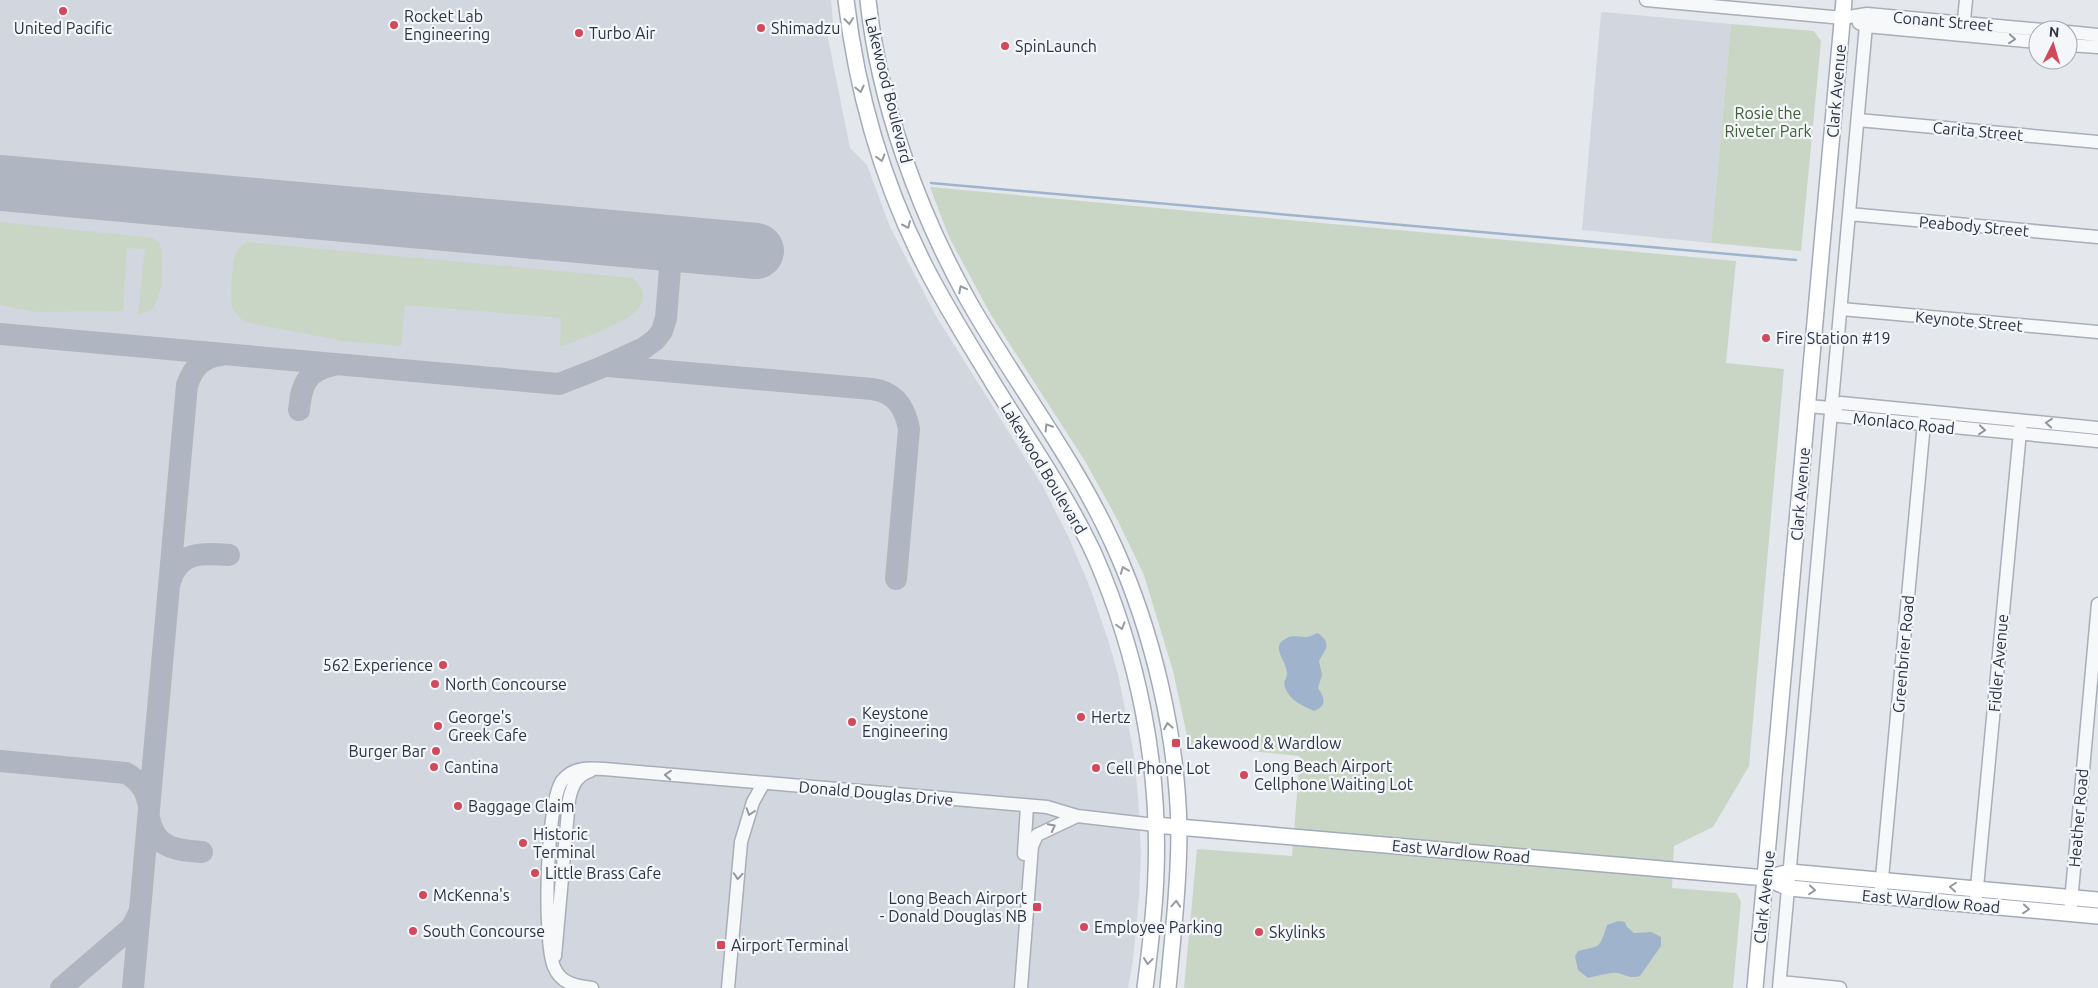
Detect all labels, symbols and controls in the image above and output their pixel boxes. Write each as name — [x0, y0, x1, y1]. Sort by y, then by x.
marker: United Pacific — [57, 5, 69, 17]
place label: Rocket Lab Engineering — [404, 7, 490, 43]
street label: Conant Street — [1892, 8, 1994, 34]
street label: Lakewood Boulevard — [862, 15, 916, 165]
one-way arrow — [843, 17, 854, 25]
place label: United Pacific — [14, 19, 113, 37]
marker: Rocket Lab Engineering — [388, 19, 400, 31]
place label: Shimadzu — [771, 19, 840, 37]
north arrow — [2028, 20, 2078, 70]
marker: Shimadzu — [755, 22, 767, 34]
place label: Turbo Air — [589, 24, 655, 42]
text: N — [2048, 24, 2060, 40]
marker: Turbo Air — [573, 27, 585, 39]
one-way arrow — [2008, 33, 2016, 44]
place label: SpinLaunch — [1015, 37, 1097, 55]
marker: SpinLaunch — [999, 40, 1011, 52]
street label: Clark Avenue — [1823, 43, 1849, 139]
one-way arrow — [854, 85, 865, 94]
park label: Rosie the Riveter Park — [1724, 104, 1812, 140]
street label: Carita Street — [1932, 118, 2025, 144]
one-way arrow — [875, 153, 885, 162]
street label: Peabody Street — [1918, 212, 2030, 240]
one-way arrow — [900, 220, 911, 229]
one-way arrow — [958, 285, 968, 294]
street label: Keynote Street — [1914, 307, 2024, 335]
place label: Fire Station #19 — [1776, 329, 1891, 347]
marker: Fire Station #19 — [1760, 332, 1772, 344]
street label: Lakewood Boulevard — [998, 399, 1090, 537]
street label: Monlaco Road — [1852, 409, 1956, 437]
one-way arrow — [2045, 418, 2053, 429]
one-way arrow — [1044, 423, 1054, 432]
one-way arrow — [1978, 425, 1986, 436]
street label: Clark Avenue — [1787, 446, 1813, 542]
one-way arrow — [1120, 566, 1130, 575]
street label: Greenbrier Road — [1889, 594, 1917, 714]
street label: Fidler Avenue — [1985, 613, 2011, 713]
one-way arrow — [1115, 622, 1125, 630]
place label: 562 Experience — [323, 656, 433, 674]
marker: 562 Experience — [437, 659, 449, 671]
place label: North Concourse — [445, 675, 567, 693]
marker: North Concourse — [429, 678, 441, 690]
place label: Keystone Engineering — [862, 704, 948, 740]
place label: George's Greek Cafe — [448, 708, 527, 744]
place label: Hertz — [1091, 708, 1131, 726]
marker: Hertz — [1075, 711, 1087, 723]
marker: Keystone Engineering — [846, 716, 858, 728]
marker: George's Greek Cafe — [432, 720, 444, 732]
one-way arrow — [1163, 721, 1173, 730]
place label: Lakewood & Wardlow — [1186, 734, 1342, 752]
marker: Lakewood & Wardlow — [1170, 737, 1182, 749]
place label: Burger Bar — [348, 742, 426, 760]
marker: Burger Bar — [430, 745, 442, 757]
place label: Long Beach Airport Cellphone Waiting Lot — [1254, 757, 1414, 793]
place label: Cantina — [444, 758, 499, 776]
place label: Cell Phone Lot — [1106, 759, 1211, 777]
marker: Cantina — [428, 761, 440, 773]
marker: Cell Phone Lot — [1090, 762, 1102, 774]
street label: Heather Road — [2065, 768, 2091, 868]
one-way arrow — [664, 769, 672, 780]
marker: Long Beach Airport Cellphone Waiting Lot — [1238, 769, 1250, 781]
street label: Donald Douglas Drive — [798, 777, 954, 809]
place label: Baggage Claim — [468, 797, 575, 815]
marker: Baggage Claim — [452, 800, 464, 812]
one-way arrow — [746, 807, 756, 816]
one-way arrow — [1047, 823, 1056, 833]
place label: Historic Terminal — [533, 825, 595, 861]
street label: East Wardlow Road — [1391, 836, 1531, 866]
marker: Historic Terminal — [517, 837, 529, 849]
street label: Clark Avenue — [1750, 849, 1778, 945]
place label: Little Brass Cafe — [545, 864, 661, 882]
marker: Little Brass Cafe — [529, 867, 541, 879]
one-way arrow — [733, 872, 744, 880]
one-way arrow — [1949, 882, 1957, 893]
one-way arrow — [1808, 885, 1816, 896]
place label: McKenna's — [433, 886, 510, 904]
street label: East Wardlow Road — [1861, 886, 2001, 916]
marker: McKenna's — [417, 889, 429, 901]
place label: Long Beach Airport - Donald Douglas NB — [880, 889, 1028, 925]
one-way arrow — [1170, 900, 1181, 908]
marker: Long Beach Airport - Donald Douglas NB — [1031, 901, 1043, 913]
one-way arrow — [2023, 904, 2031, 915]
place label: Employee Parking — [1094, 918, 1223, 936]
marker: Employee Parking — [1078, 921, 1090, 933]
place label: South Concourse — [423, 922, 545, 940]
place label: Skylinks — [1269, 923, 1326, 941]
marker: South Concourse — [407, 925, 419, 937]
marker: Skylinks — [1253, 926, 1265, 938]
place label: Airport Terminal — [731, 936, 848, 954]
marker: Airport Terminal — [715, 939, 727, 951]
one-way arrow — [1143, 957, 1154, 965]

